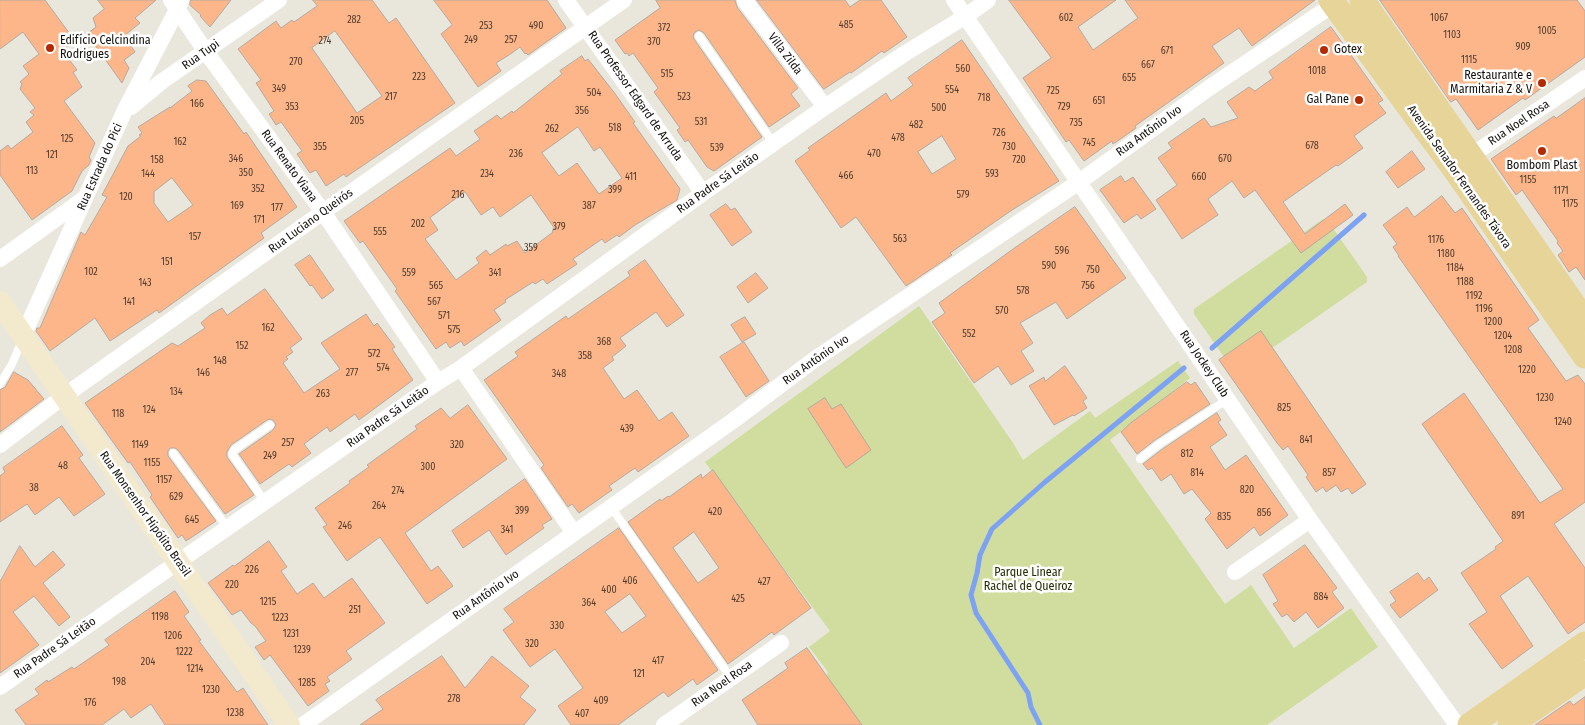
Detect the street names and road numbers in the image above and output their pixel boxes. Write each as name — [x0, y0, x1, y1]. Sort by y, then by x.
street label: Rua Professor Edgard de Arruda — [585, 28, 685, 164]
street label: Villa Zilda — [765, 30, 805, 78]
street label: Rua Tupi — [180, 37, 222, 73]
street label: Rua Noel Rosa — [1486, 97, 1552, 149]
street label: Rua Antônio Ivo — [1113, 102, 1185, 160]
street label: Avenida Senador Fernandes Távora — [1404, 103, 1514, 251]
street label: Rua Estrada do Pici — [74, 121, 126, 213]
street label: Rua Renato Viana — [258, 127, 320, 205]
street label: Rua Padre Sá Leitão — [674, 149, 762, 217]
street label: Rua Luciano Queirós — [266, 186, 356, 256]
street label: Rua Jockey Club — [1176, 328, 1232, 400]
street label: Rua Antônio Ivo — [780, 332, 852, 388]
street label: Rua Padre Sá Leitão — [344, 383, 432, 451]
street label: Rua Monsenhor Hipólito Brasil — [96, 449, 194, 579]
street label: Rua Antônio Ivo — [450, 567, 522, 623]
street label: Rua Padre Sá Leitão — [11, 614, 99, 682]
street label: Rua Noel Rosa — [689, 658, 755, 710]

